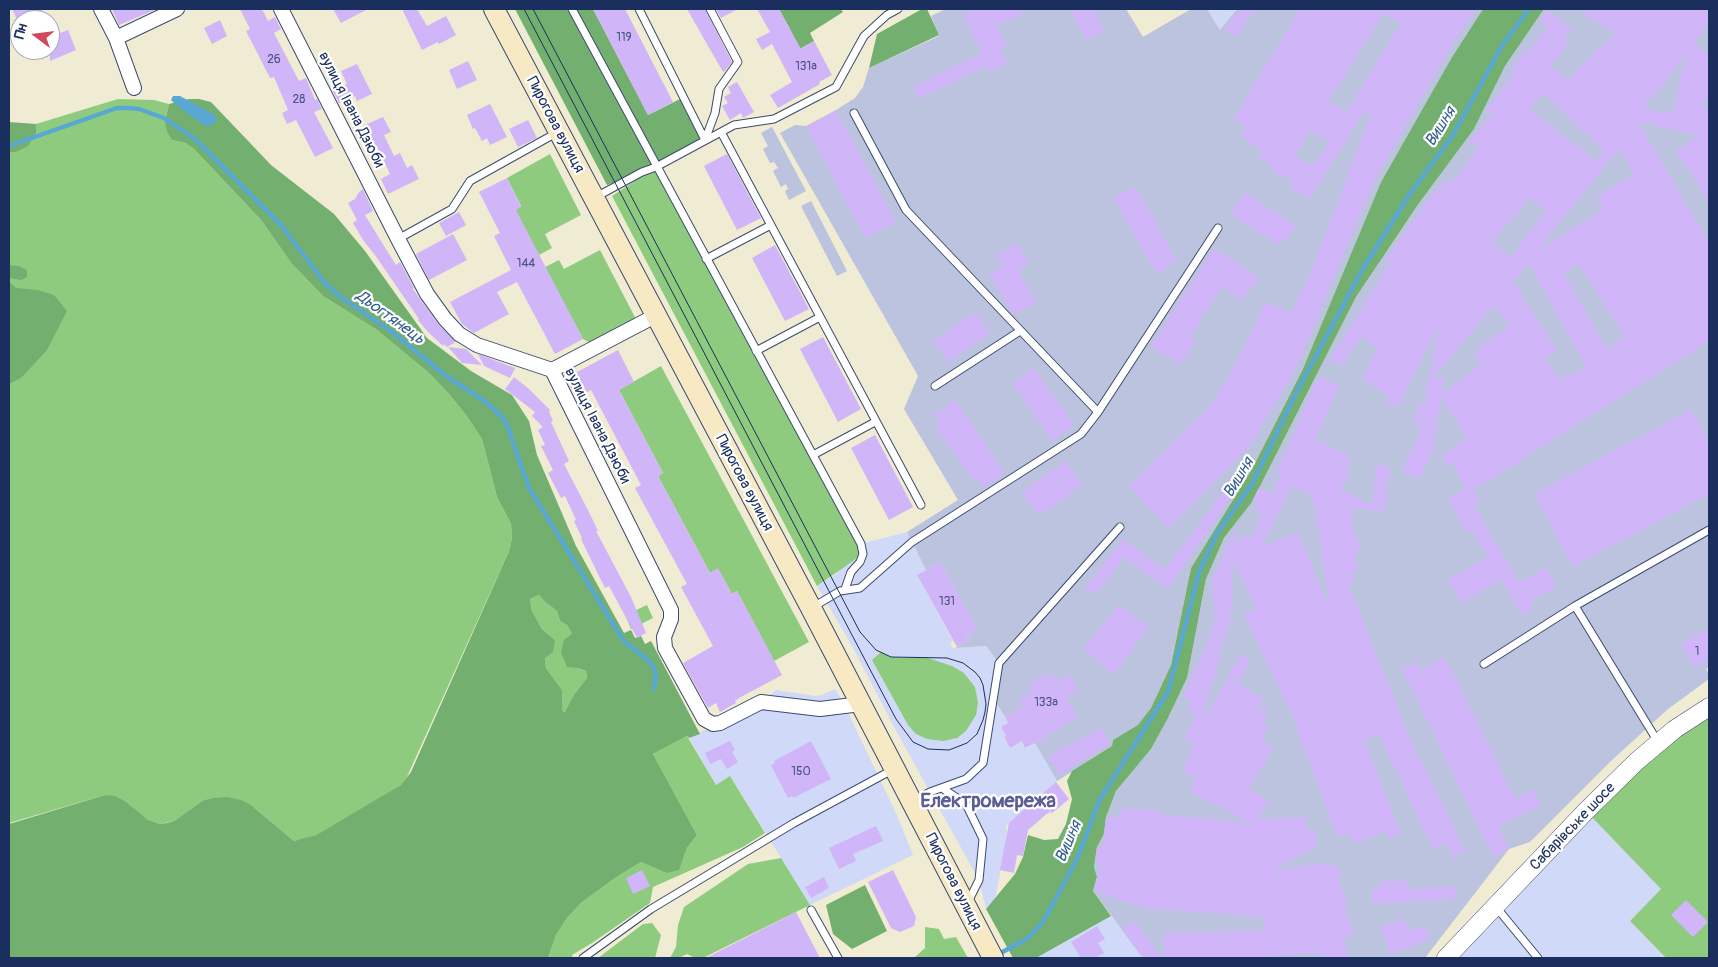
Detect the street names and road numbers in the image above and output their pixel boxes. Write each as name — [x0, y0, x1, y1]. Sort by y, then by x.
street label: вулиця Івана Дзюби — [314, 49, 388, 171]
street label: Пирогова вулиця — [522, 74, 588, 176]
street label: вулиця Івана Дзюби — [560, 365, 634, 487]
street label: Пирогова вулиця — [711, 432, 777, 534]
street label: Сабарівське шосе — [1527, 779, 1619, 875]
street label: Пирогова вулиця — [921, 831, 985, 933]

